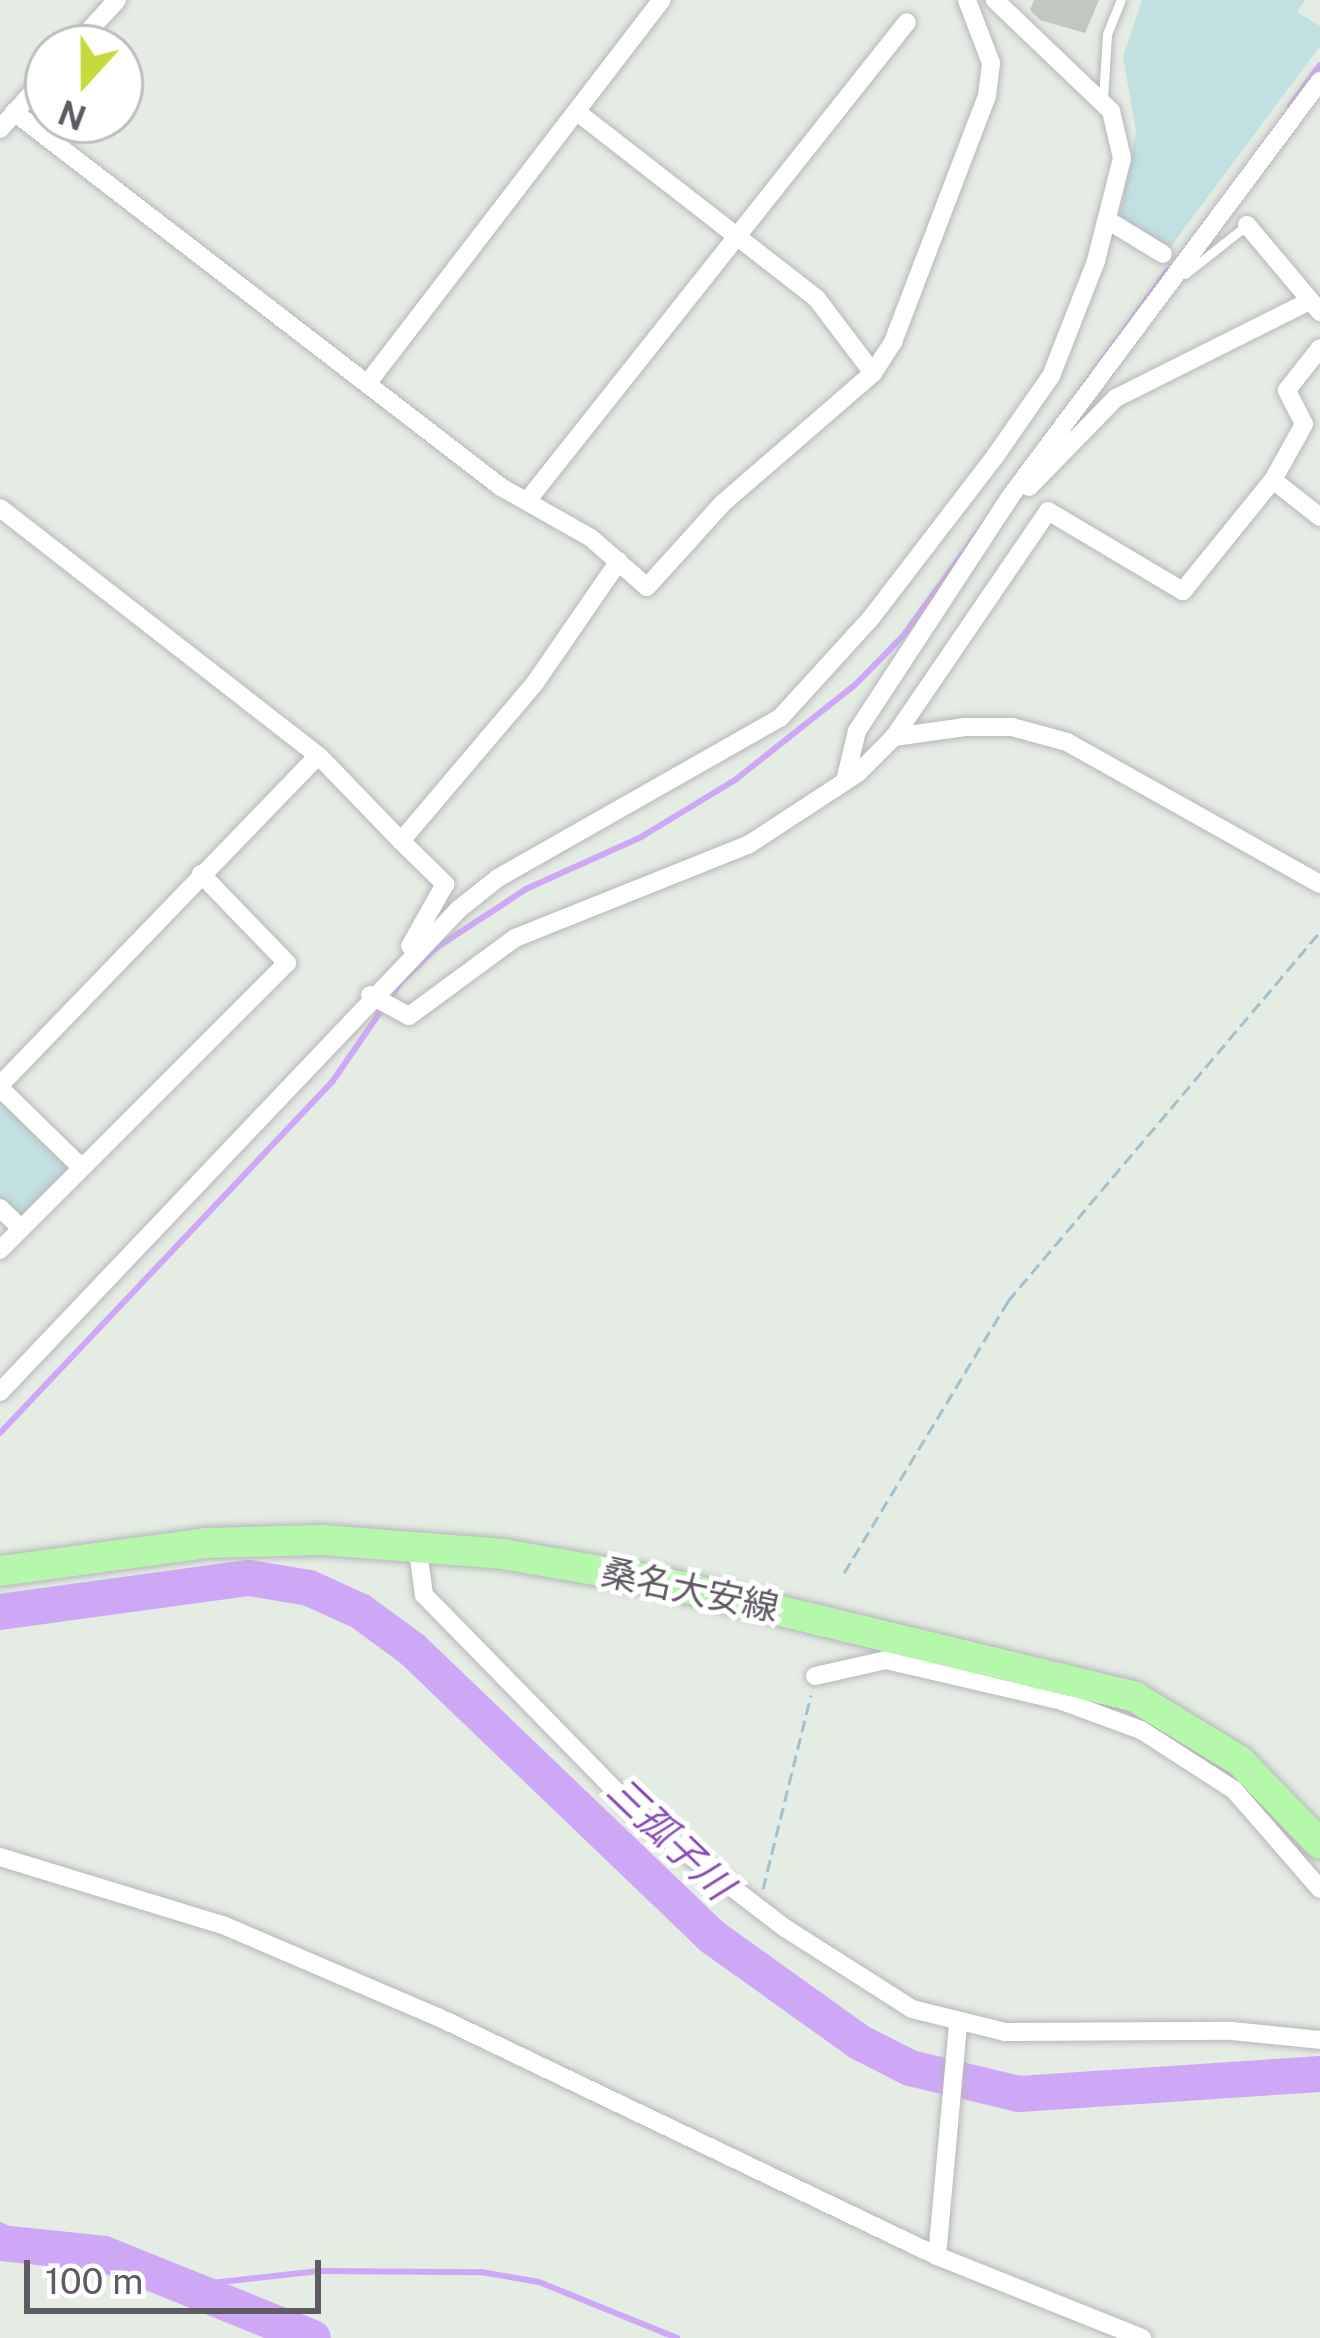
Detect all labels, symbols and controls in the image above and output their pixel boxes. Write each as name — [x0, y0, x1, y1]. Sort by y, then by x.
north arrow — [24, 24, 144, 144]
text: N — [53, 92, 91, 137]
street label: 桑名大安線 — [597, 1550, 783, 1630]
water label: 三孤子川 — [598, 1767, 742, 1909]
scale bar — [30, 2236, 327, 2310]
text: 100 m — [45, 2260, 143, 2302]

